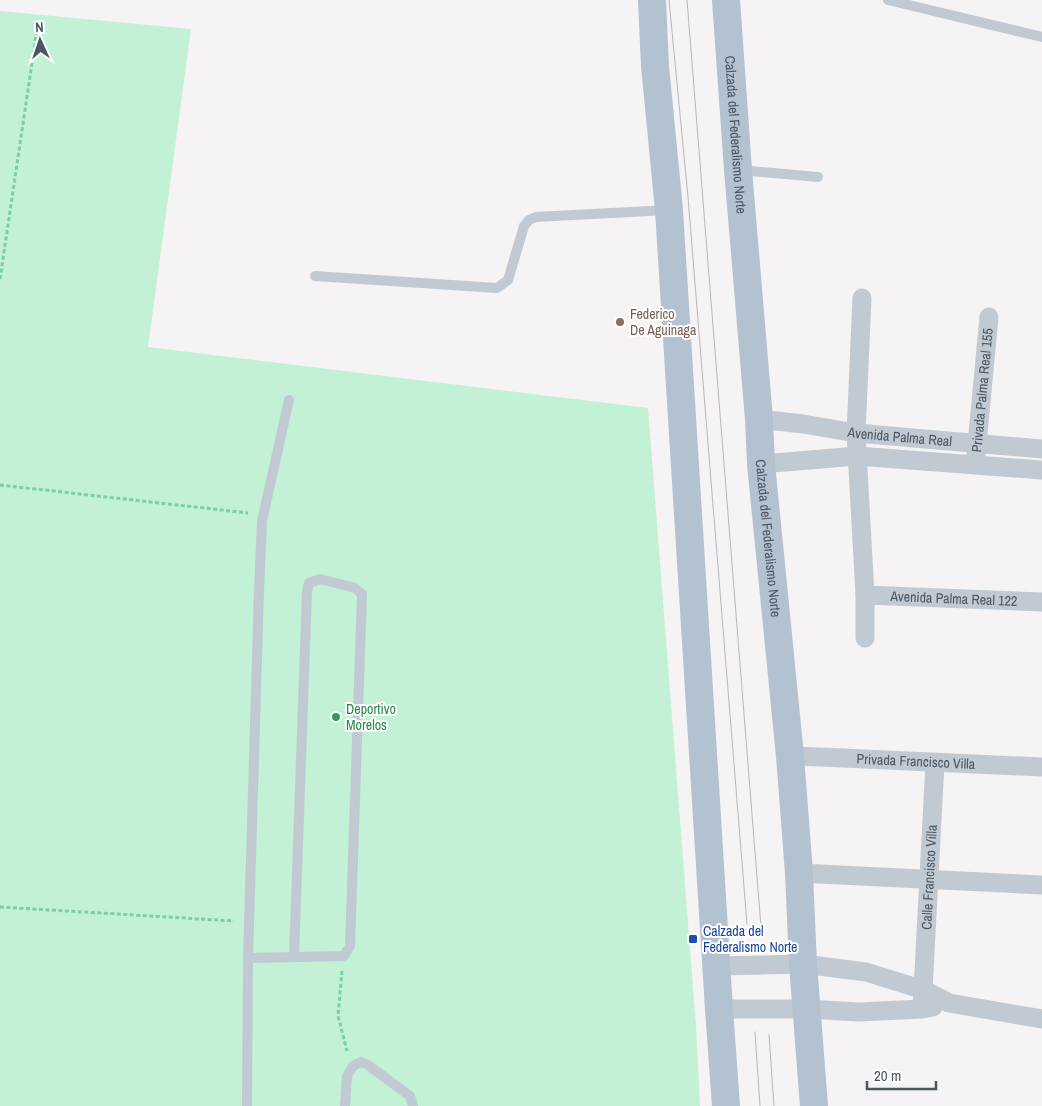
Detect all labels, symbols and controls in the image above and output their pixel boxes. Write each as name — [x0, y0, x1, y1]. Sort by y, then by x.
north arrow — [15, 15, 65, 65]
text: N — [35, 18, 44, 36]
street label: Calzada del Federalismo Norte — [721, 55, 751, 214]
place label: Federico De Aguinaga — [630, 305, 697, 339]
marker: Federico De Aguinaga — [614, 316, 626, 328]
street label: Privada Palma Real 155 — [967, 327, 997, 453]
street label: Avenida Palma Real — [845, 423, 953, 450]
street label: Calzada del Federalismo Norte — [752, 459, 785, 618]
street label: Avenida Palma Real 122 — [889, 587, 1018, 610]
place label: Deportivo Morelos — [346, 700, 396, 734]
marker: Deportivo Morelos — [330, 711, 342, 723]
street label: Privada Francisco Villa — [856, 750, 976, 773]
street label: Calle Francisco Villa — [917, 824, 941, 930]
place label: Calzada del Federalismo Norte — [703, 922, 798, 956]
marker: Calzada del Federalismo Norte — [687, 933, 699, 945]
scale bar — [867, 1058, 936, 1090]
text: 20 m — [874, 1065, 901, 1086]

